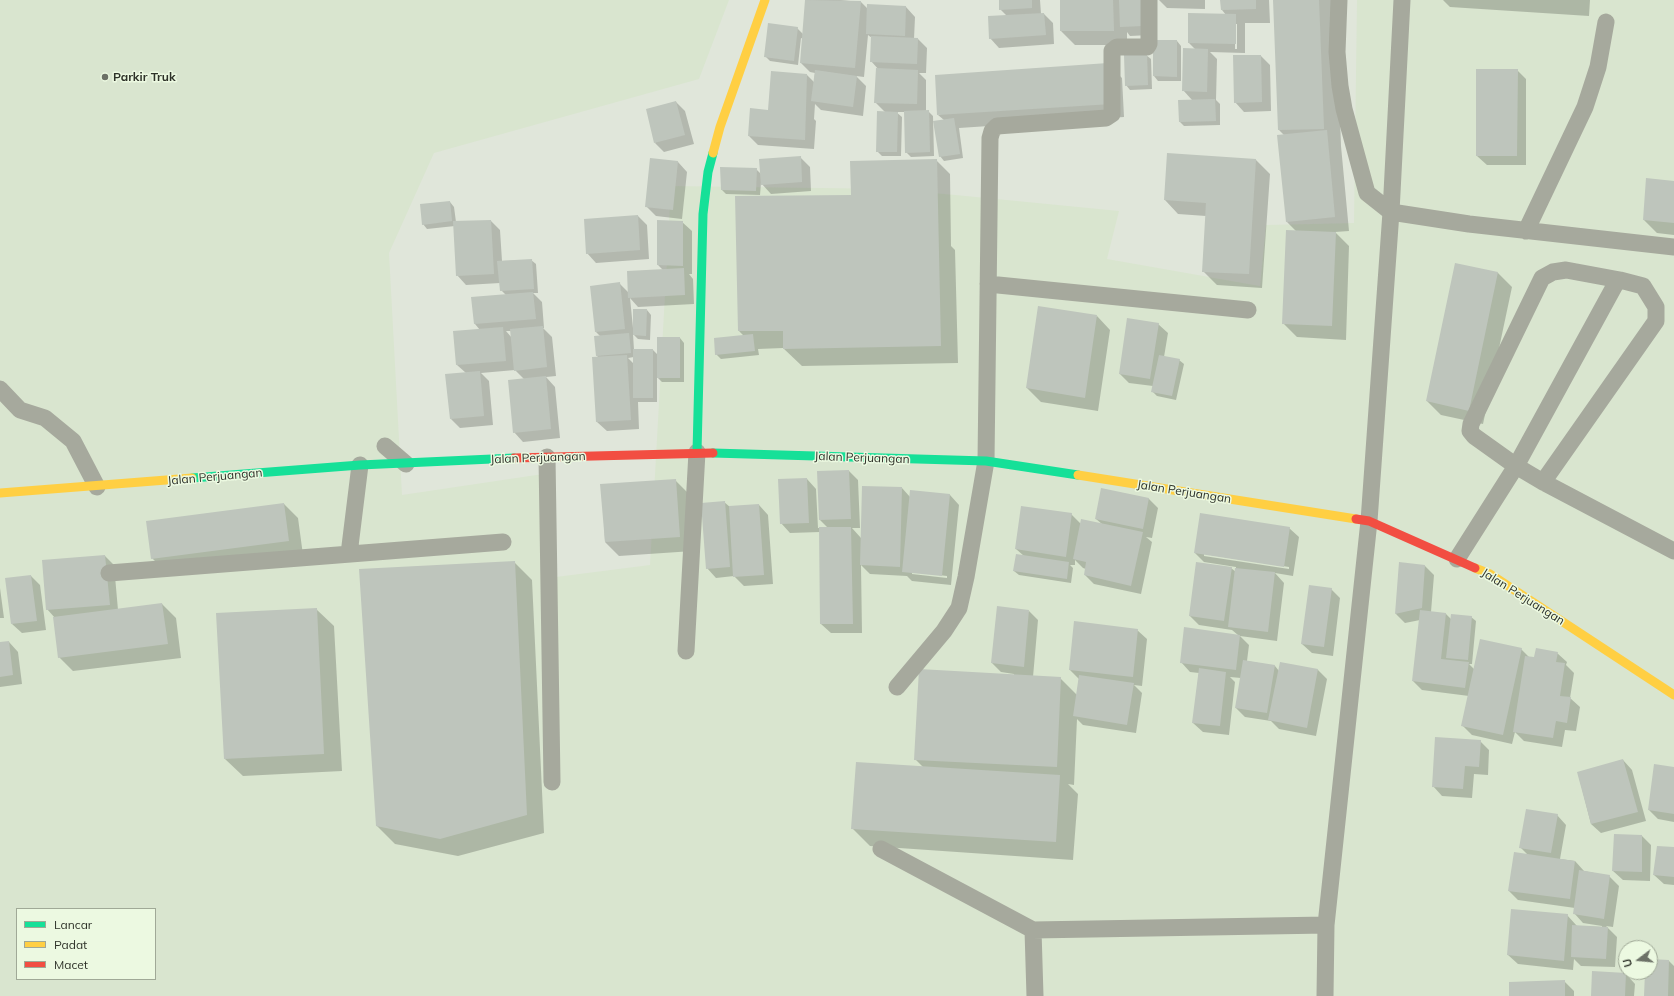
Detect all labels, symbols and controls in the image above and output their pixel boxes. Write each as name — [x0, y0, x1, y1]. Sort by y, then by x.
place label: Parkir Truk — [113, 70, 176, 84]
marker: Parkir Truk — [100, 72, 110, 82]
street label: Jalan Perjuangan — [490, 449, 586, 467]
street label: Jalan Perjuangan — [814, 449, 910, 467]
street label: Jalan Perjuangan — [167, 466, 263, 488]
street label: Jalan Perjuangan — [1136, 477, 1232, 507]
street label: Jalan Perjuangan — [1479, 566, 1567, 628]
legend — [16, 908, 156, 980]
text: Lancar — [54, 917, 92, 932]
text: Padat — [54, 937, 87, 952]
north arrow — [1618, 940, 1658, 980]
text: Macet — [54, 957, 88, 972]
text: U — [1620, 957, 1635, 969]

